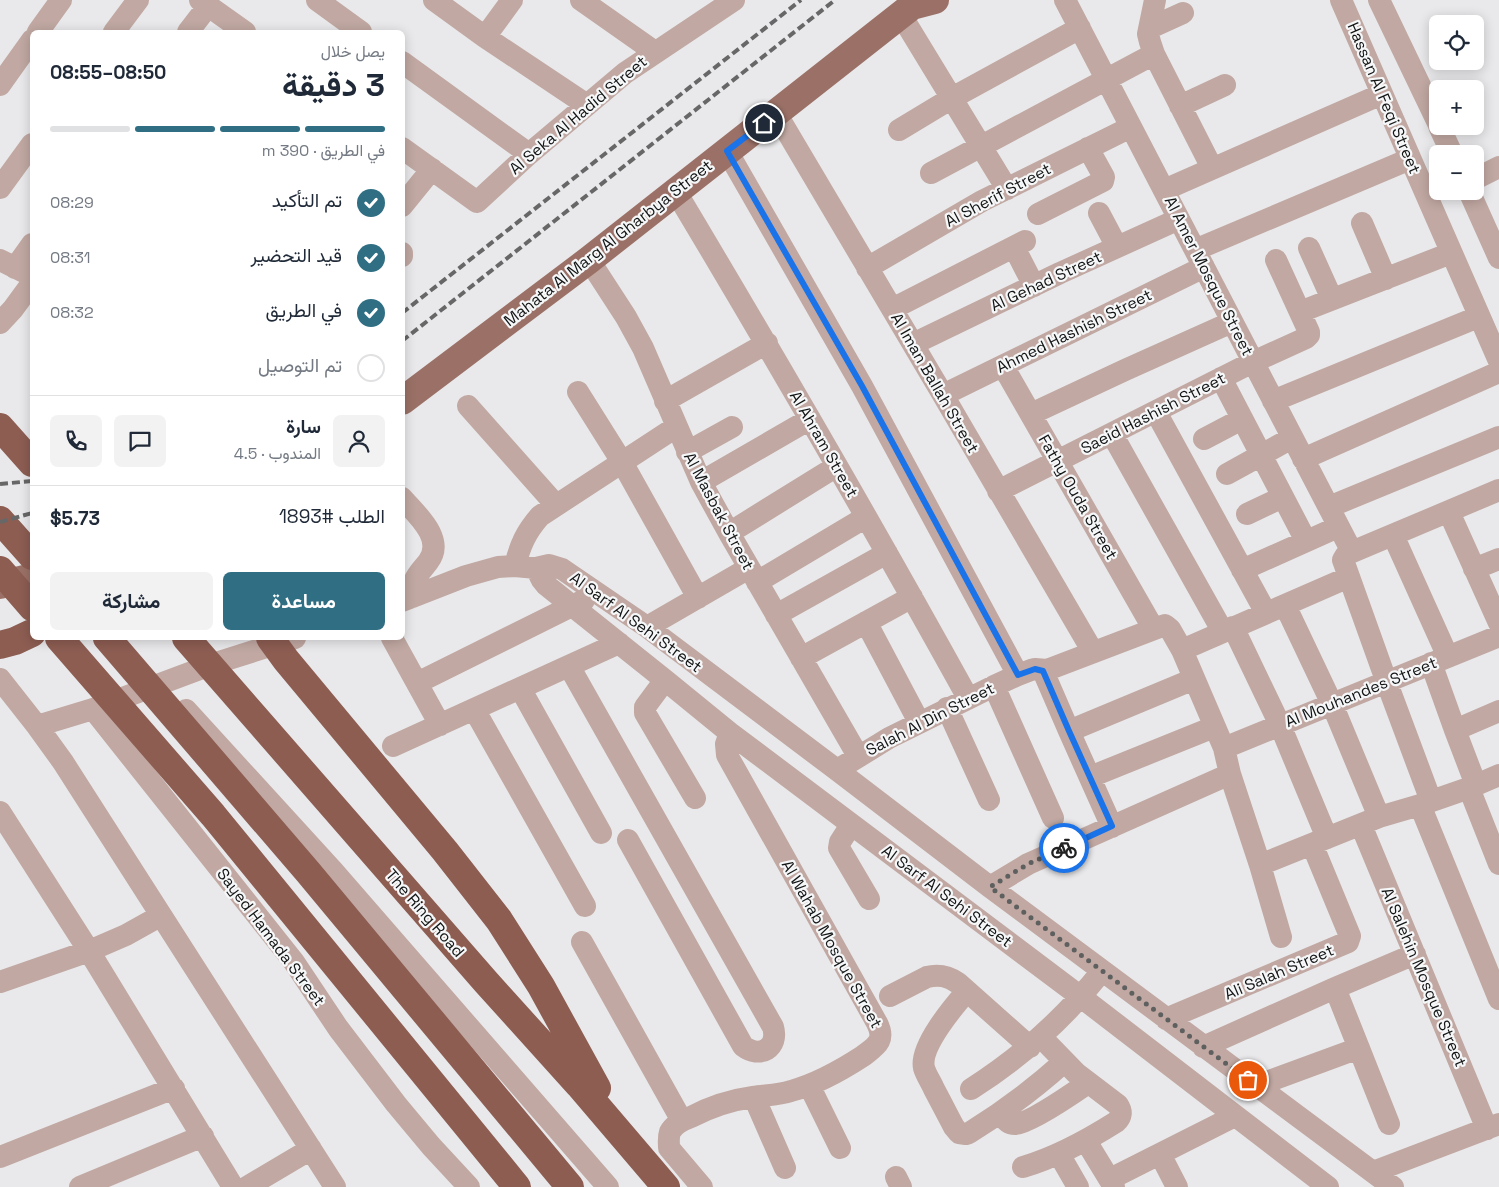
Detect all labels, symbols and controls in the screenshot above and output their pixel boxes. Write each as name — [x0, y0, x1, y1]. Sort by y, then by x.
map controls — [1429, 15, 1484, 200]
button: locate — [1429, 15, 1484, 70]
street label: Hassan Al Feqi Street — [1343, 19, 1425, 177]
text: يصل خلال — [321, 41, 385, 62]
street label: Al Seka Al Hadid Street — [505, 51, 651, 179]
text: 08:50–08:55 — [50, 60, 166, 85]
text: 3 دقيقة — [282, 65, 385, 105]
button: + — [1429, 80, 1484, 135]
pin — [743, 102, 785, 144]
icon: home — [750, 109, 778, 137]
text: في الطريق · 390 m — [262, 140, 385, 161]
button: − — [1429, 145, 1484, 200]
street label: Mahata Al Marg Al Gharbya Street — [499, 155, 717, 331]
street label: Al Sherif Street — [941, 158, 1055, 232]
text: تم التأكيد — [272, 188, 342, 213]
icon: check — [357, 189, 385, 217]
text: 08:29 — [50, 192, 94, 213]
street label: Al Amer Mosque Street — [1160, 193, 1258, 359]
text: قيد التحضير — [251, 243, 342, 268]
icon: check — [357, 244, 385, 272]
street label: Al Gehad Street — [987, 246, 1105, 316]
text: 08:31 — [50, 247, 90, 268]
street label: Ahmed Hashish Street — [993, 284, 1155, 378]
text: في الطريق — [265, 298, 342, 323]
icon: check — [357, 299, 385, 327]
text: 08:32 — [50, 302, 94, 323]
street label: Al Iman Ballah Street — [886, 309, 984, 457]
text: تم التوصيل — [258, 353, 342, 378]
street label: Saeid Hashish Street — [1077, 367, 1229, 459]
street label: Al Ahram Street — [785, 387, 863, 501]
text: سارة — [286, 414, 321, 439]
button: phone — [50, 415, 102, 467]
button: chat — [114, 415, 166, 467]
button: person — [333, 415, 385, 467]
street label: Fathy Ouda Street — [1034, 431, 1122, 563]
text: المندوب · 4.5 — [234, 443, 321, 464]
street label: Al Masbak Street — [679, 448, 759, 574]
text: الطلب #1893 — [279, 504, 385, 529]
text: $5.73 — [50, 506, 100, 531]
street label: Al Sarf Al Sehi Street — [566, 567, 706, 677]
button: مشاركة — [50, 572, 213, 630]
button: مساعدة — [223, 572, 385, 630]
street label: Al Mouhandes Street — [1282, 652, 1440, 732]
street label: Salah Al Din Street — [862, 678, 998, 760]
courier — [1039, 823, 1089, 873]
icon: bike — [1050, 834, 1078, 862]
street label: Al Sarf Al Sehi Street — [877, 840, 1017, 952]
street label: Al Wahab Mosque Street — [777, 856, 887, 1032]
street label: Sayed Hamada Street — [212, 864, 330, 1010]
street label: The Ring Road — [381, 864, 469, 962]
street label: Al Salehin Mosque Street — [1377, 884, 1471, 1070]
street label: Ali Salah Street — [1221, 939, 1337, 1005]
pin — [1227, 1059, 1269, 1101]
icon: bag — [1234, 1066, 1262, 1094]

